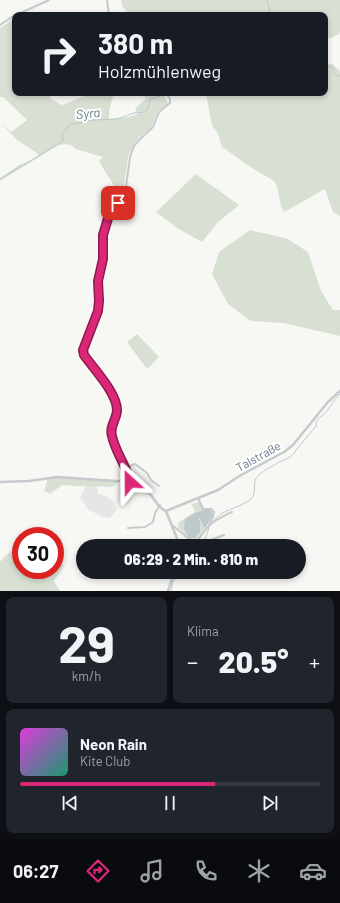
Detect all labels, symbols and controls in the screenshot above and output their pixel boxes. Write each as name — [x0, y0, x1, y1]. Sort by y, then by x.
text: 380 m — [98, 26, 173, 60]
icon: right — [32, 28, 84, 80]
text: Holzmühlenweg — [98, 60, 221, 82]
water label: Syra — [75, 104, 101, 122]
pin — [101, 186, 135, 220]
icon: arrive — [107, 192, 129, 214]
street label: Talstraße — [233, 438, 283, 474]
position arrow — [109, 461, 151, 503]
speed limit sign: 30 — [12, 527, 64, 579]
text: 06:29 · 2 Min. · 810 m — [124, 550, 258, 568]
text: 29 — [58, 611, 115, 673]
text: Klima — [187, 623, 219, 639]
text: 20.5° — [219, 643, 288, 679]
text: − — [187, 648, 198, 674]
text: + — [309, 648, 320, 674]
text: km/h — [72, 668, 101, 684]
text: Neon Rain — [80, 735, 147, 753]
text: Kite Club — [80, 753, 130, 769]
icon: previous — [59, 792, 81, 814]
icon: pause — [159, 792, 181, 814]
icon: next — [259, 792, 281, 814]
icon: directions — [84, 857, 112, 885]
icon: music — [138, 857, 166, 885]
icon: phone — [192, 857, 220, 885]
icon: climate — [245, 857, 273, 885]
icon: car — [299, 857, 327, 885]
text: 06:27 — [13, 860, 58, 882]

